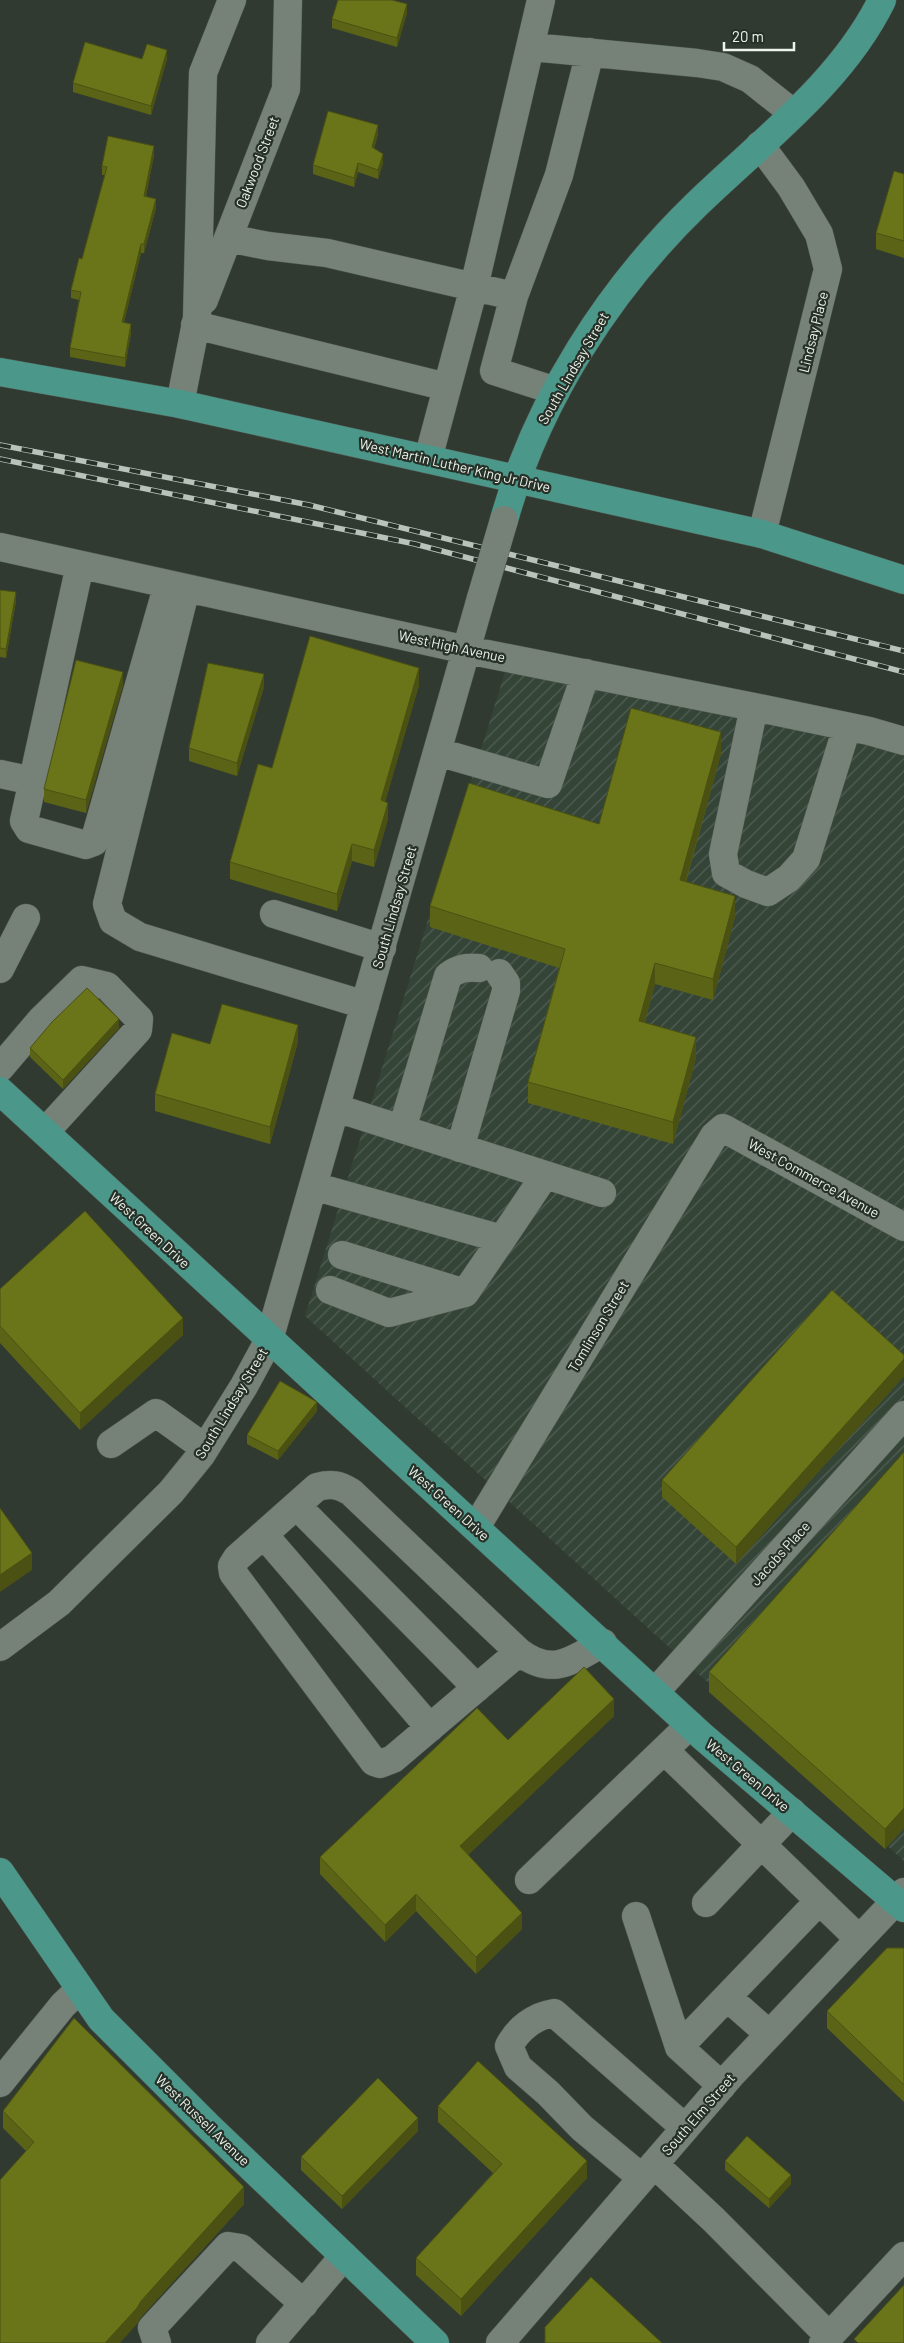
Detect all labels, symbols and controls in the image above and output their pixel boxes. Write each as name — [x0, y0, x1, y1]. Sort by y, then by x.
scale bar — [724, 20, 794, 52]
text: 20 m — [732, 27, 764, 45]
street label: Oakwood Street — [232, 114, 282, 210]
street label: Lindsay Place — [795, 290, 831, 374]
street label: South Lindsay Street — [534, 309, 612, 427]
street label: West Martin Luther King Jr Drive — [358, 435, 552, 495]
street label: West High Avenue — [397, 626, 507, 666]
street label: South Lindsay Street — [368, 844, 420, 970]
street label: West Commerce Avenue — [745, 1135, 883, 1221]
street label: West Green Drive — [106, 1188, 194, 1272]
street label: Tomlinson Street — [564, 1277, 632, 1375]
street label: South Lindsay Street — [191, 1344, 271, 1462]
street label: West Green Drive — [405, 1462, 493, 1544]
street label: Jacobs Place — [747, 1517, 813, 1589]
street label: West Green Drive — [703, 1735, 793, 1815]
street label: South Elm Street — [658, 2070, 738, 2158]
street label: West Russell Avenue — [152, 2071, 254, 2169]

